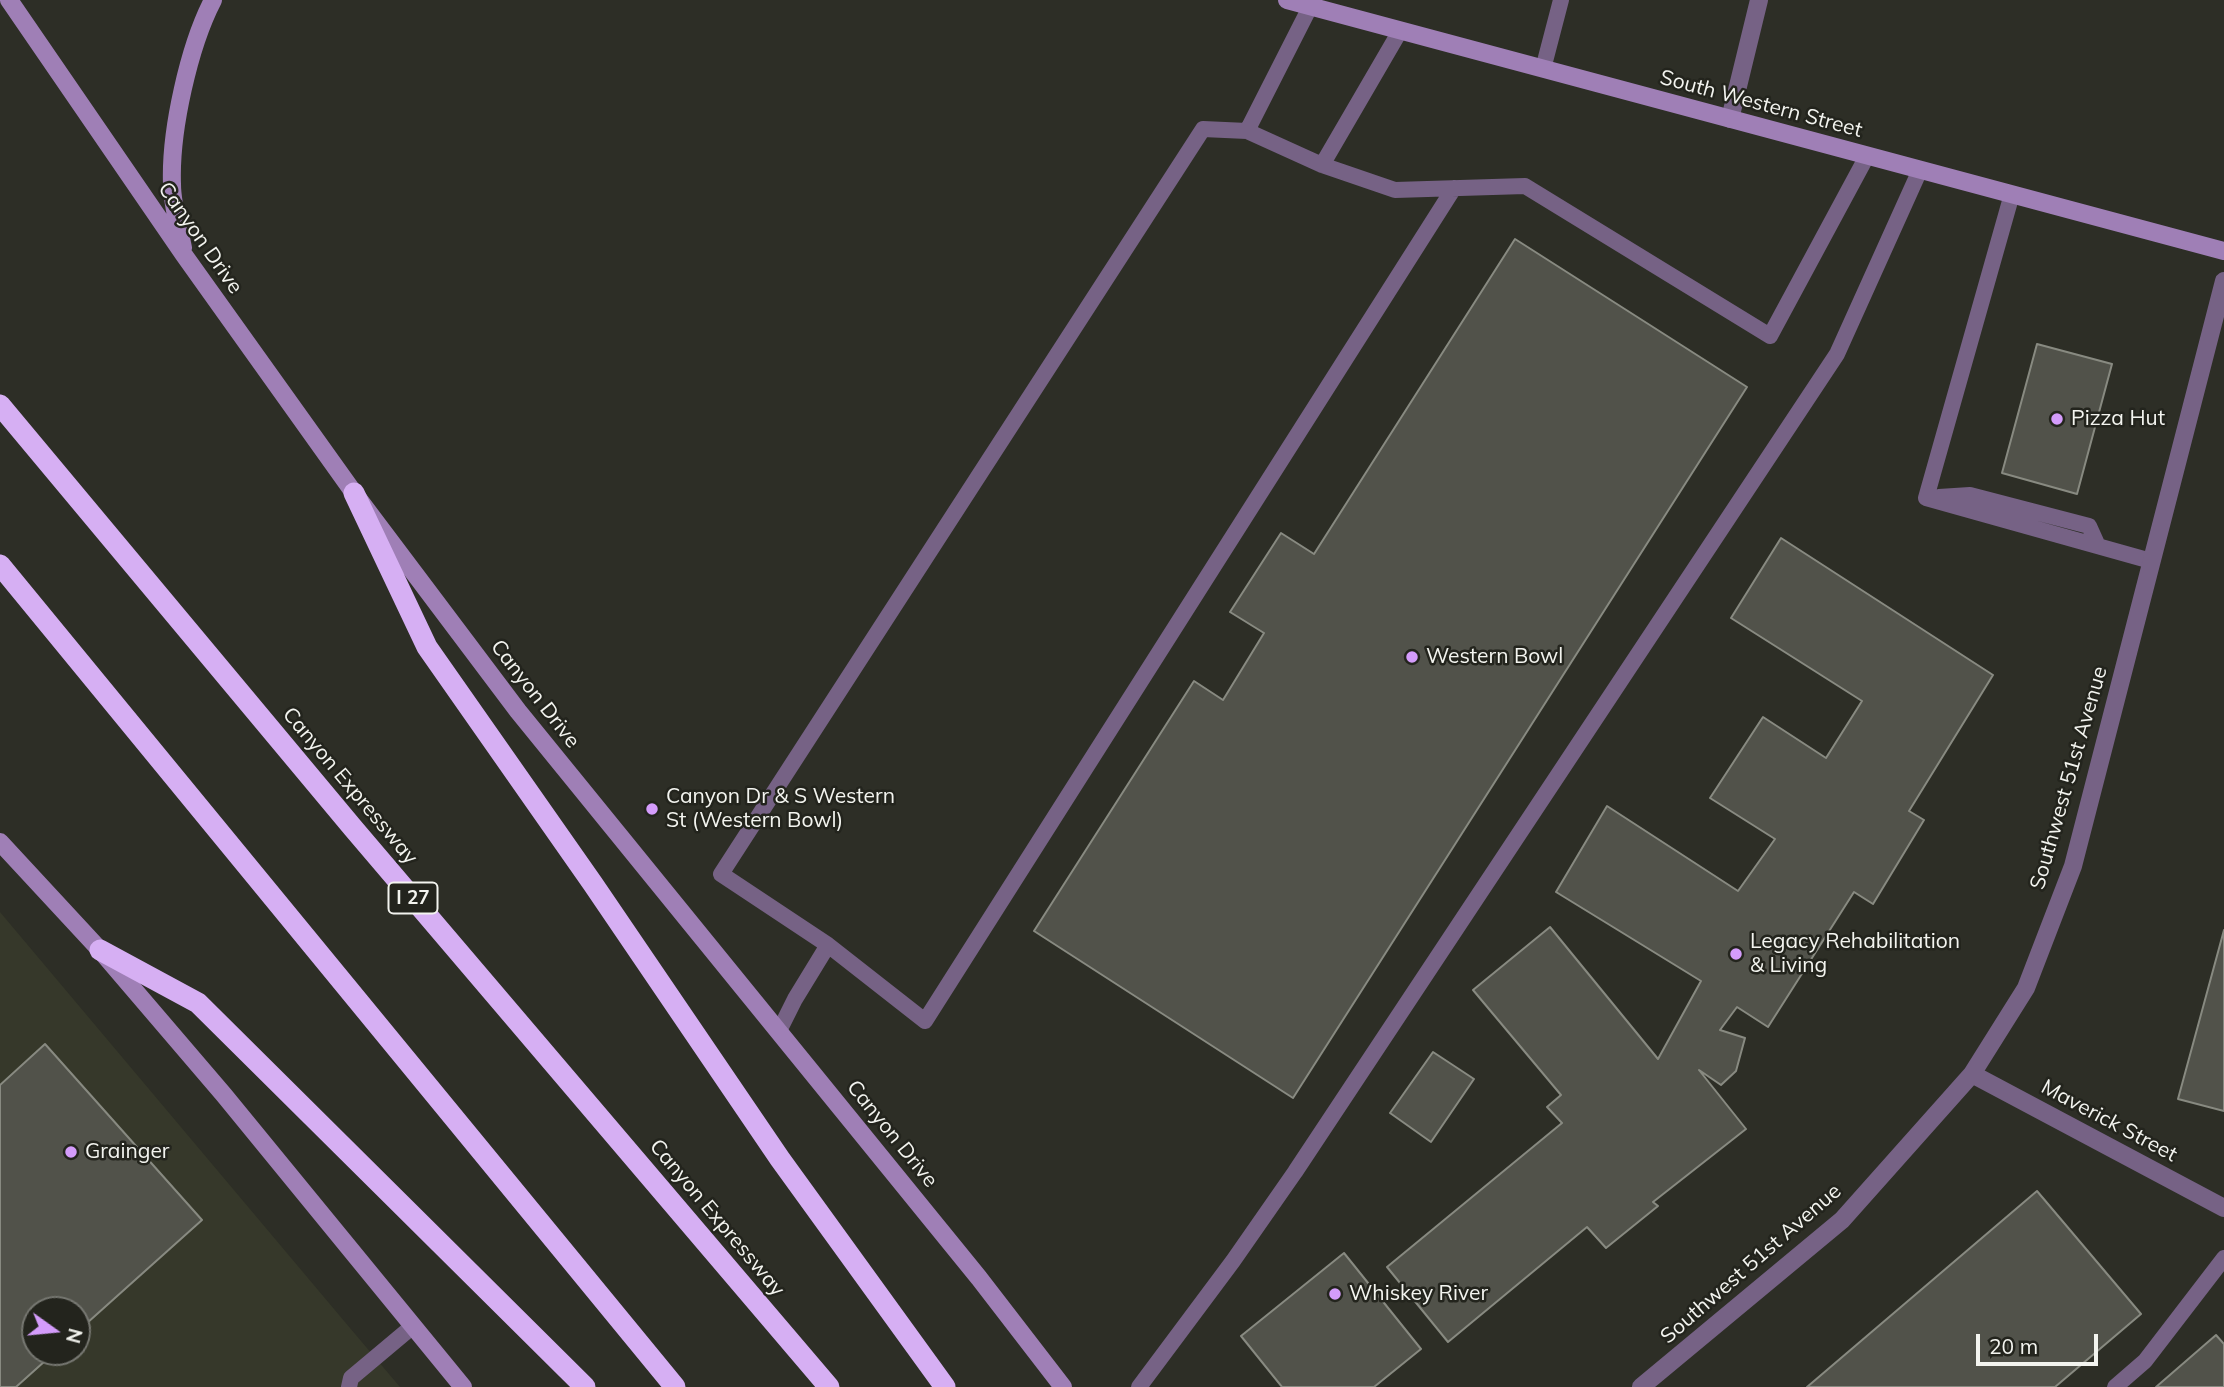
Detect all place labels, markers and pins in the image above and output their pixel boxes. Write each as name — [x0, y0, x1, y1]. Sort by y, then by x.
place label: Pizza Hut — [2071, 406, 2165, 432]
marker: Pizza Hut — [2049, 411, 2065, 427]
place label: Western Bowl — [1426, 644, 1563, 670]
marker: Western Bowl — [1404, 649, 1420, 665]
place label: Canyon Dr & S Western St (Western Bowl) — [666, 784, 895, 834]
marker: Canyon Dr & S Western St (Western Bowl) — [644, 801, 660, 817]
place label: Legacy Rehabilitation & Living — [1750, 929, 1960, 979]
marker: Legacy Rehabilitation & Living — [1728, 946, 1744, 962]
place label: Grainger — [85, 1139, 169, 1165]
marker: Grainger — [63, 1144, 79, 1160]
place label: Whiskey River — [1349, 1281, 1488, 1307]
marker: Whiskey River — [1327, 1286, 1343, 1302]

